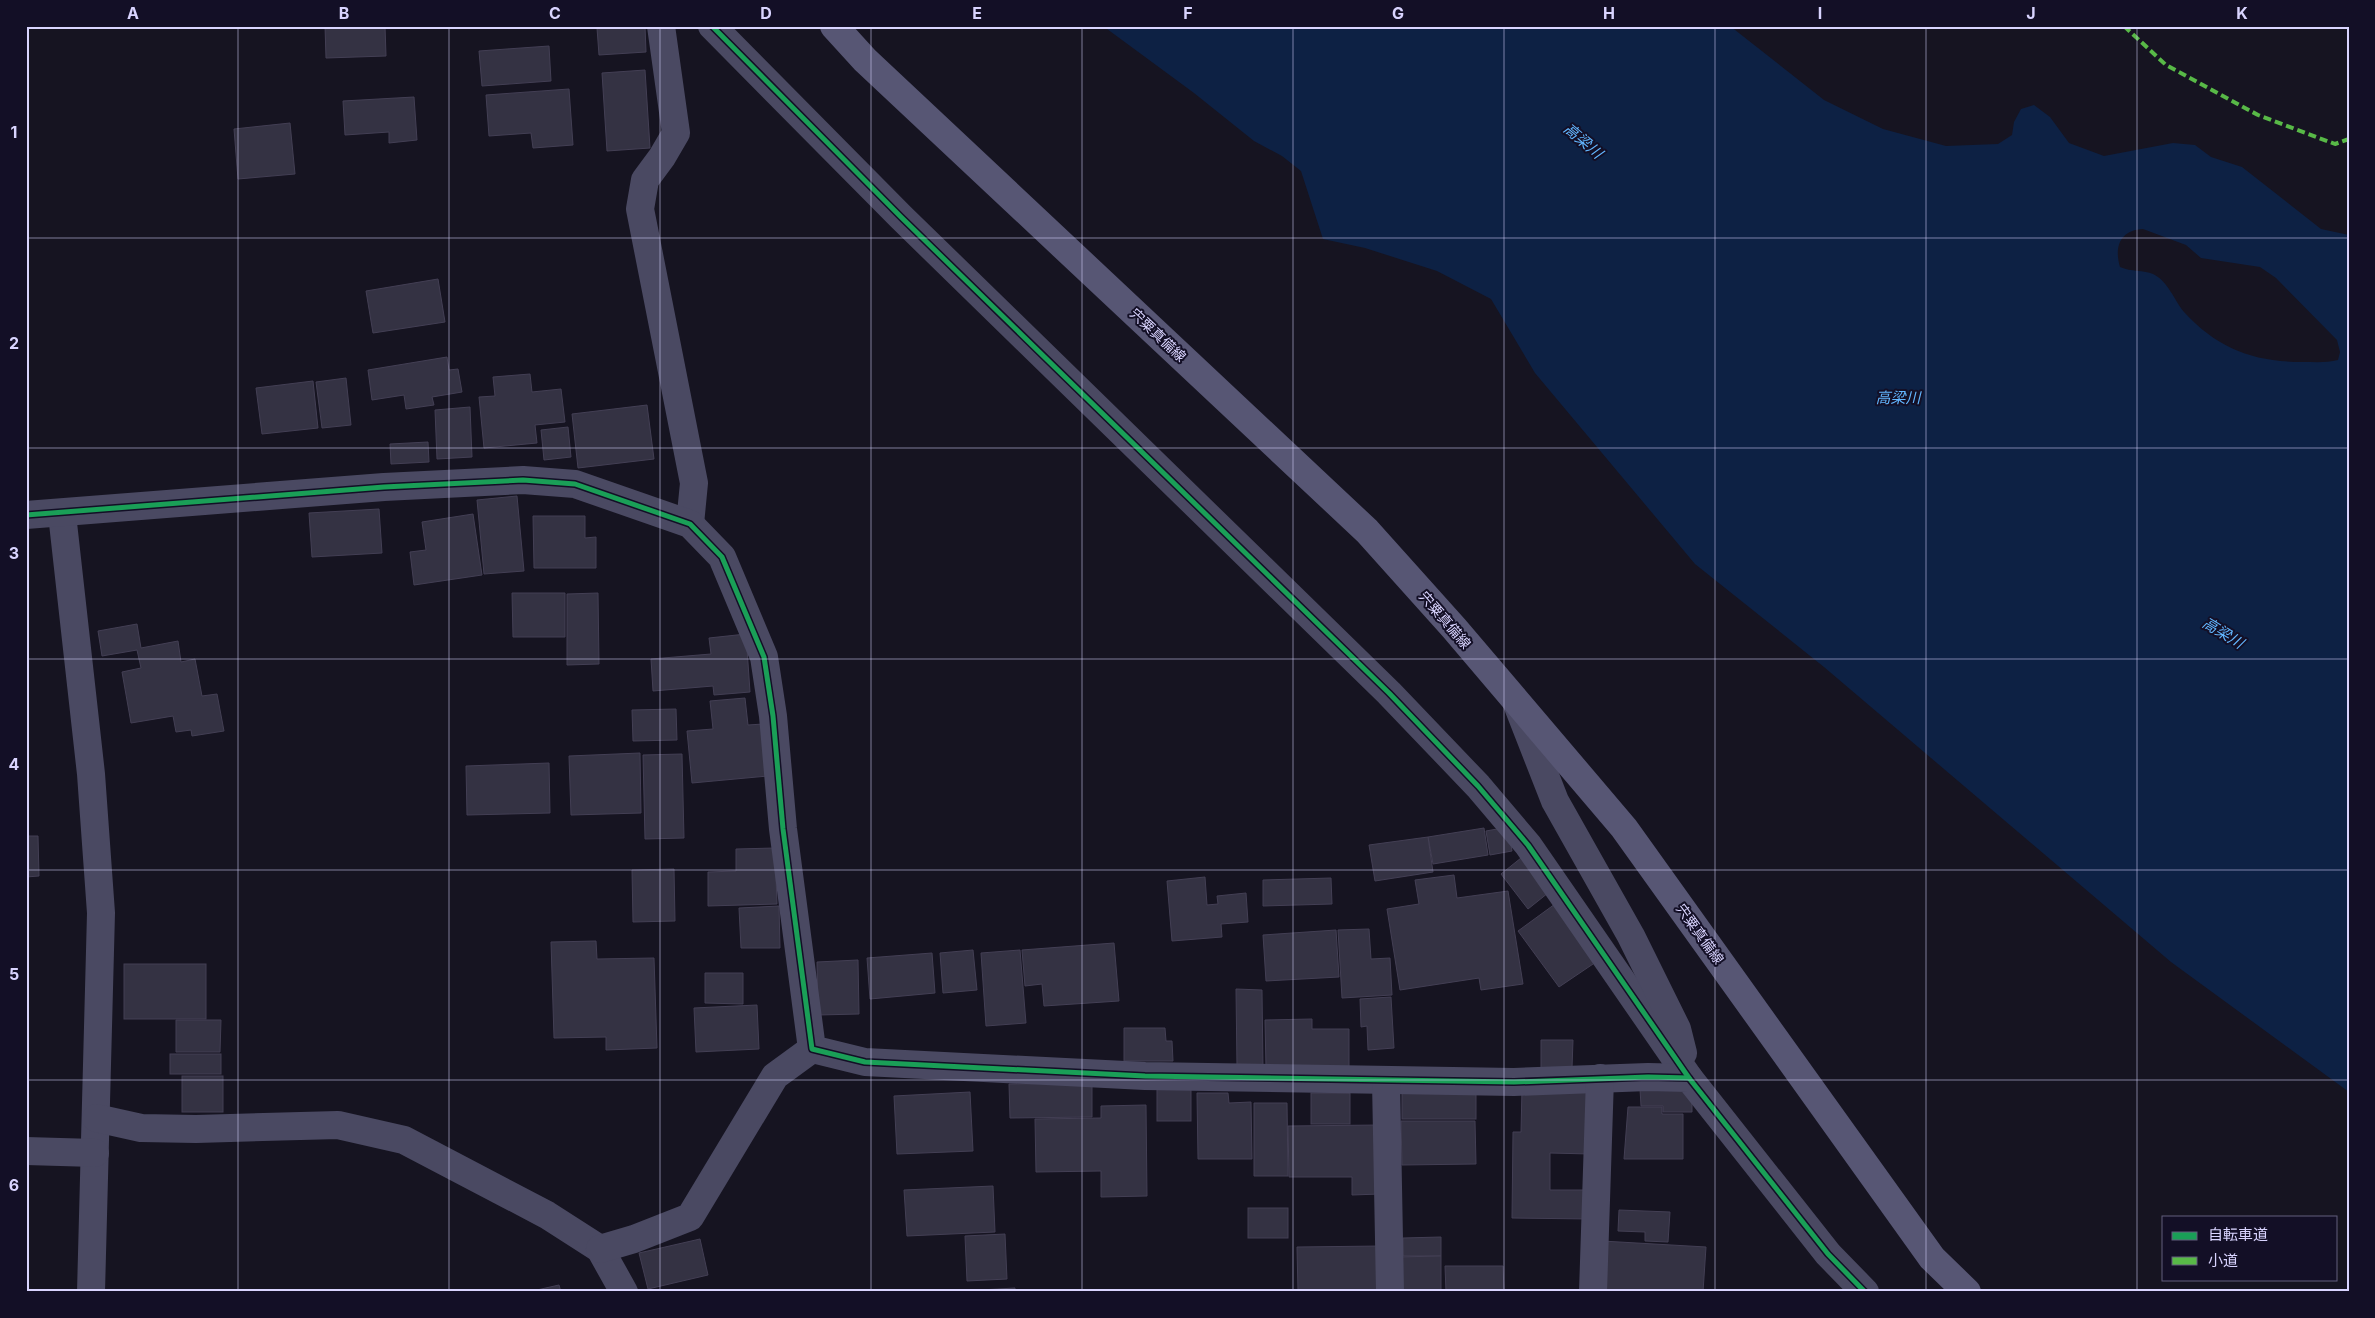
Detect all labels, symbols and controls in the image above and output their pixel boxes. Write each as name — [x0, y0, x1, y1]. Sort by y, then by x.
text: A — [127, 3, 139, 23]
text: B — [339, 3, 349, 23]
text: C — [549, 3, 561, 23]
text: D — [760, 3, 772, 23]
text: E — [972, 3, 982, 23]
text: F — [1183, 3, 1193, 23]
text: G — [1392, 3, 1404, 23]
text: H — [1603, 3, 1615, 23]
text: I — [1818, 3, 1822, 23]
text: J — [2026, 3, 2036, 23]
text: K — [2236, 3, 2248, 23]
water label: 高梁川 — [1560, 119, 1608, 164]
text: 1 — [11, 122, 17, 142]
street label: 宍粟真備線 — [1127, 305, 1190, 365]
text: 2 — [9, 333, 19, 353]
water label: 高梁川 — [1875, 388, 1922, 407]
text: 3 — [9, 543, 19, 563]
street label: 宍粟真備線 — [1416, 588, 1475, 652]
water label: 高梁川 — [2199, 613, 2249, 653]
text: 4 — [9, 754, 20, 774]
street label: 宍粟真備線 — [1673, 900, 1728, 967]
text: 5 — [9, 964, 19, 984]
text: 6 — [9, 1175, 19, 1195]
legend — [2162, 1216, 2338, 1280]
text: 自転車道 — [2208, 1225, 2268, 1244]
text: 小道 — [2208, 1251, 2238, 1270]

